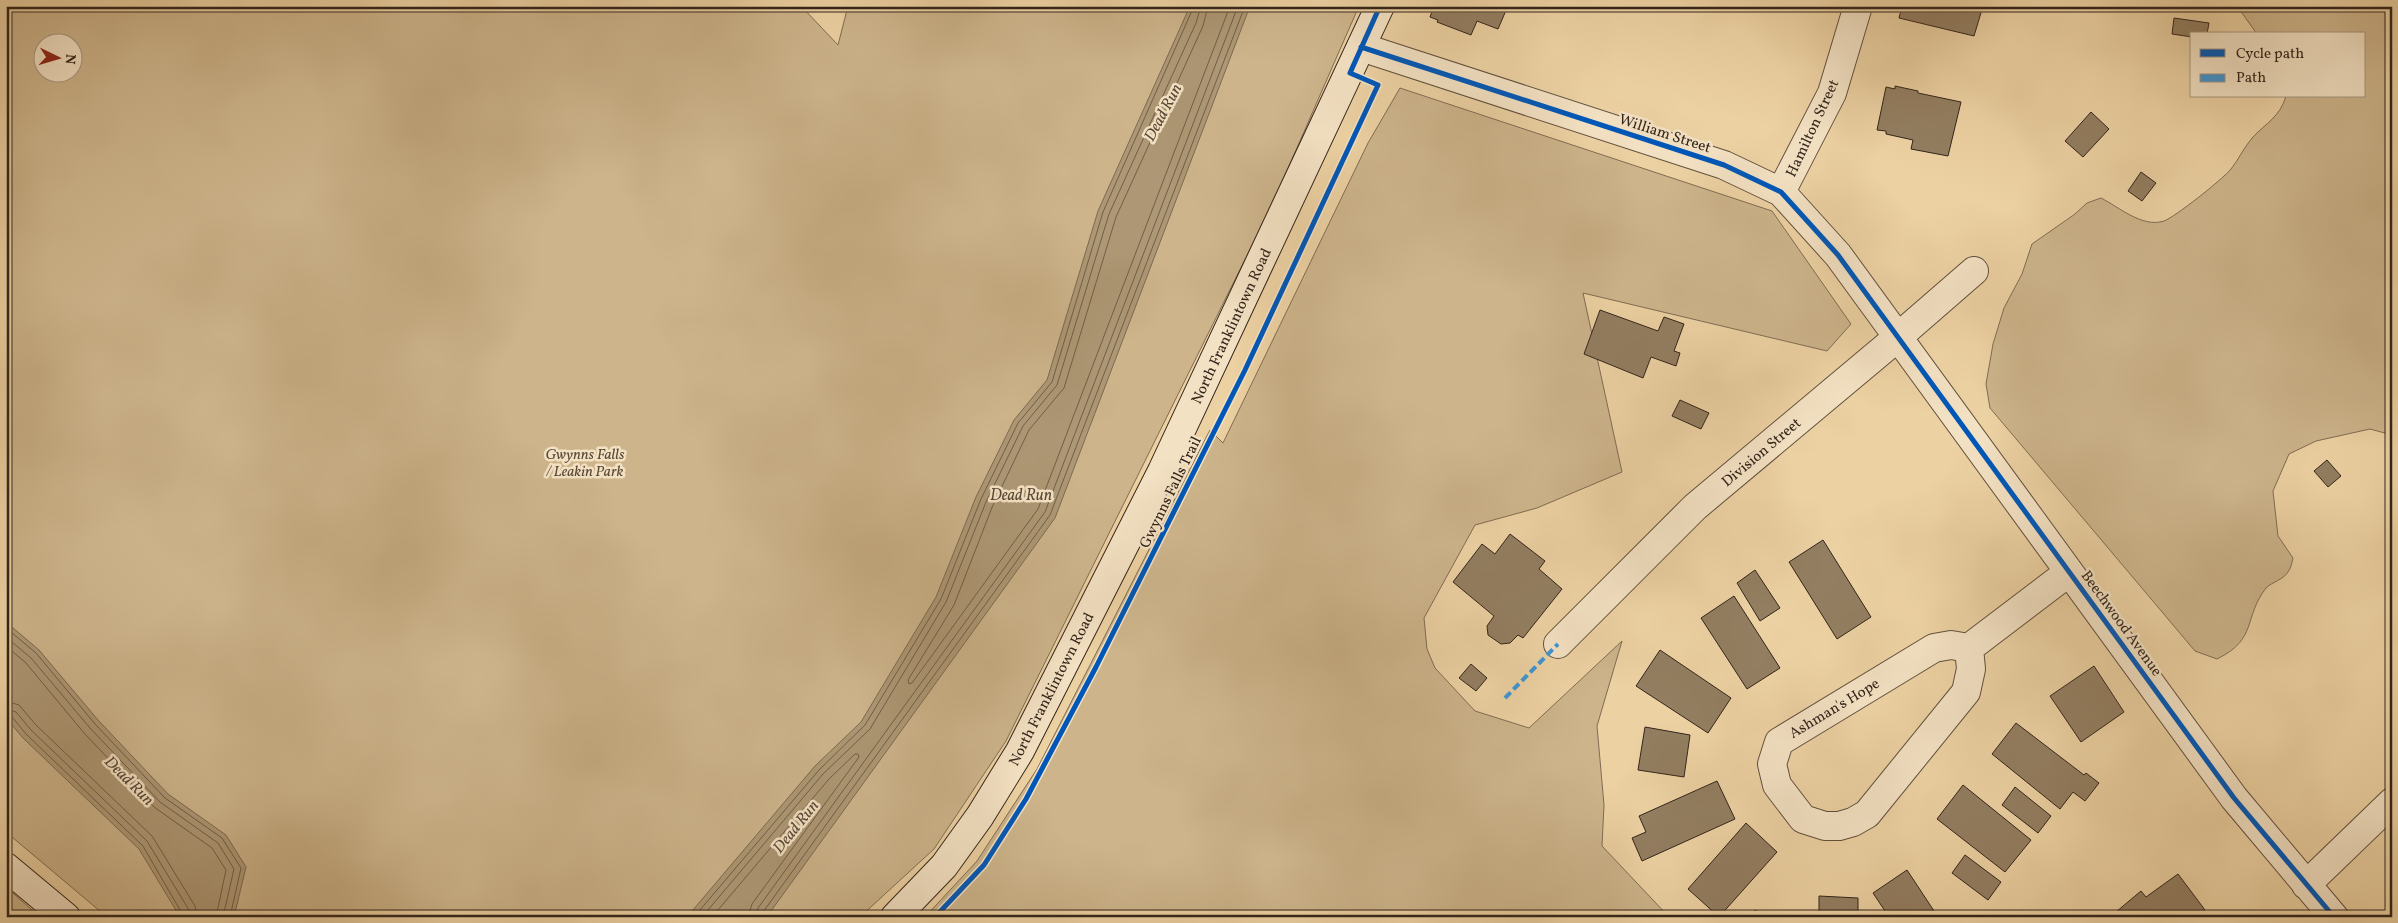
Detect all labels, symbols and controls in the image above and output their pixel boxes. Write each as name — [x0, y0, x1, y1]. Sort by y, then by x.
north arrow — [32, 32, 82, 82]
legend — [2190, 32, 2366, 98]
text: Cycle path — [2236, 44, 2304, 65]
text: N — [60, 53, 79, 65]
text: Path — [2236, 68, 2266, 89]
street label: Hamilton Street — [1782, 76, 1845, 181]
water label: Dead Run — [1139, 80, 1188, 146]
street label: William Street — [1616, 110, 1713, 159]
street label: North Franklintown Road — [1187, 245, 1278, 408]
street label: Division Street — [1718, 414, 1806, 493]
street label: Gwynns Falls Trail — [1135, 433, 1208, 552]
park label: Gwynns Falls / Leakin Park — [545, 445, 625, 483]
water label: Dead Run — [990, 485, 1052, 507]
street label: Beechwood Avenue — [2075, 567, 2166, 681]
street label: North Franklintown Road — [1004, 609, 1100, 770]
street label: Ashman's Hope — [1786, 674, 1884, 745]
water label: Dead Run — [99, 752, 158, 811]
water label: Dead Run — [768, 796, 825, 858]

